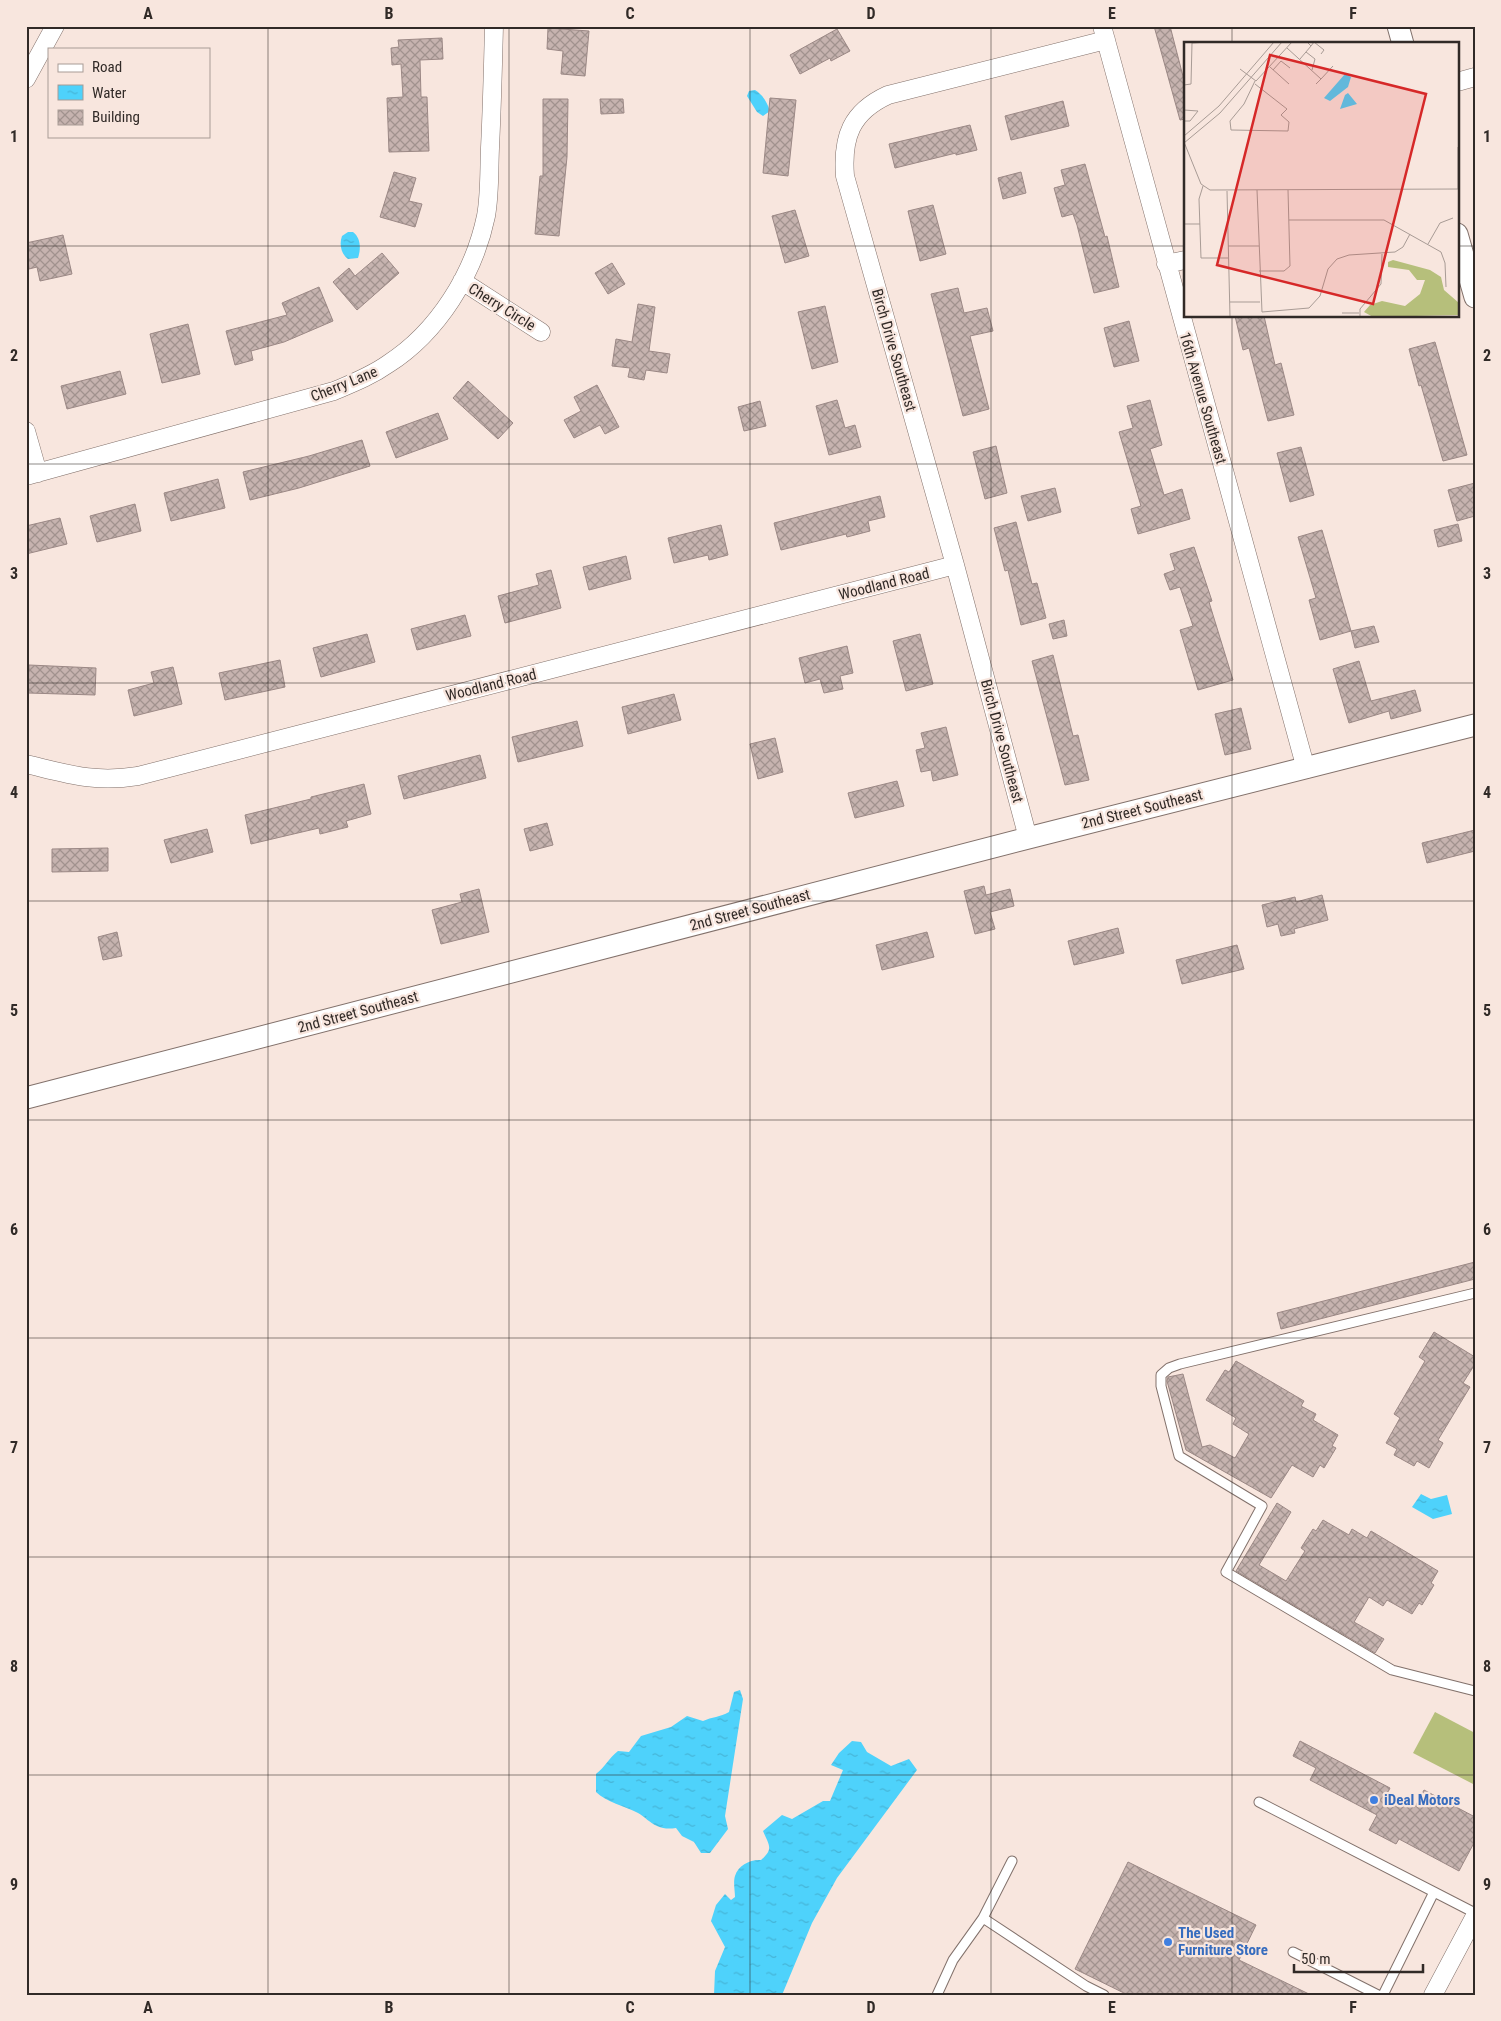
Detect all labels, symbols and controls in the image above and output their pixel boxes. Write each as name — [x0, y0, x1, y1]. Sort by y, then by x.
text: A — [143, 4, 153, 23]
text: B — [385, 4, 394, 23]
text: C — [625, 4, 635, 23]
text: D — [866, 4, 876, 23]
text: E — [1108, 4, 1116, 23]
text: F — [1349, 4, 1357, 23]
inset map — [1184, 42, 1458, 318]
legend — [48, 48, 210, 138]
text: Road — [92, 58, 122, 76]
text: Water — [92, 84, 127, 102]
text: Building — [92, 108, 140, 126]
text: 1 — [10, 127, 18, 146]
text: 1 — [1483, 127, 1491, 146]
street label: Cherry Circle — [465, 279, 539, 335]
street label: Birch Drive Southeast — [868, 287, 920, 413]
street label: 16th Avenue Southeast — [1176, 330, 1230, 466]
text: 2 — [10, 346, 18, 365]
text: 2 — [1483, 346, 1491, 365]
street label: Cherry Lane — [308, 362, 380, 406]
text: 3 — [10, 564, 18, 583]
street label: Woodland Road — [837, 564, 931, 604]
text: 3 — [1483, 564, 1491, 583]
street label: Woodland Road — [444, 665, 538, 705]
street label: Birch Drive Southeast — [977, 677, 1027, 805]
text: 4 — [10, 783, 18, 802]
text: 4 — [1483, 783, 1491, 802]
street label: 2nd Street Southeast — [1080, 785, 1204, 833]
street label: 2nd Street Southeast — [688, 885, 812, 935]
street label: 2nd Street Southeast — [296, 987, 420, 1037]
text: 5 — [10, 1001, 18, 1020]
text: 5 — [1483, 1001, 1491, 1020]
text: 6 — [10, 1220, 18, 1239]
text: 6 — [1483, 1220, 1491, 1239]
text: 7 — [10, 1438, 18, 1457]
text: 7 — [1483, 1438, 1491, 1457]
text: 8 — [10, 1657, 18, 1676]
text: 8 — [1483, 1657, 1491, 1676]
place label: iDeal Motors — [1384, 1791, 1460, 1809]
marker: iDeal Motors — [1368, 1794, 1380, 1806]
text: 9 — [10, 1875, 18, 1894]
text: 9 — [1483, 1875, 1491, 1894]
place label: The Used Furniture Store — [1178, 1924, 1268, 1959]
marker: The Used Furniture Store — [1162, 1936, 1174, 1948]
scale bar — [1294, 1941, 1422, 1973]
text: 50 m — [1301, 1950, 1331, 1968]
text: A — [143, 1998, 153, 2017]
text: B — [385, 1998, 394, 2017]
text: C — [625, 1998, 635, 2017]
text: D — [866, 1998, 876, 2017]
text: E — [1108, 1998, 1116, 2017]
text: F — [1349, 1998, 1357, 2017]

